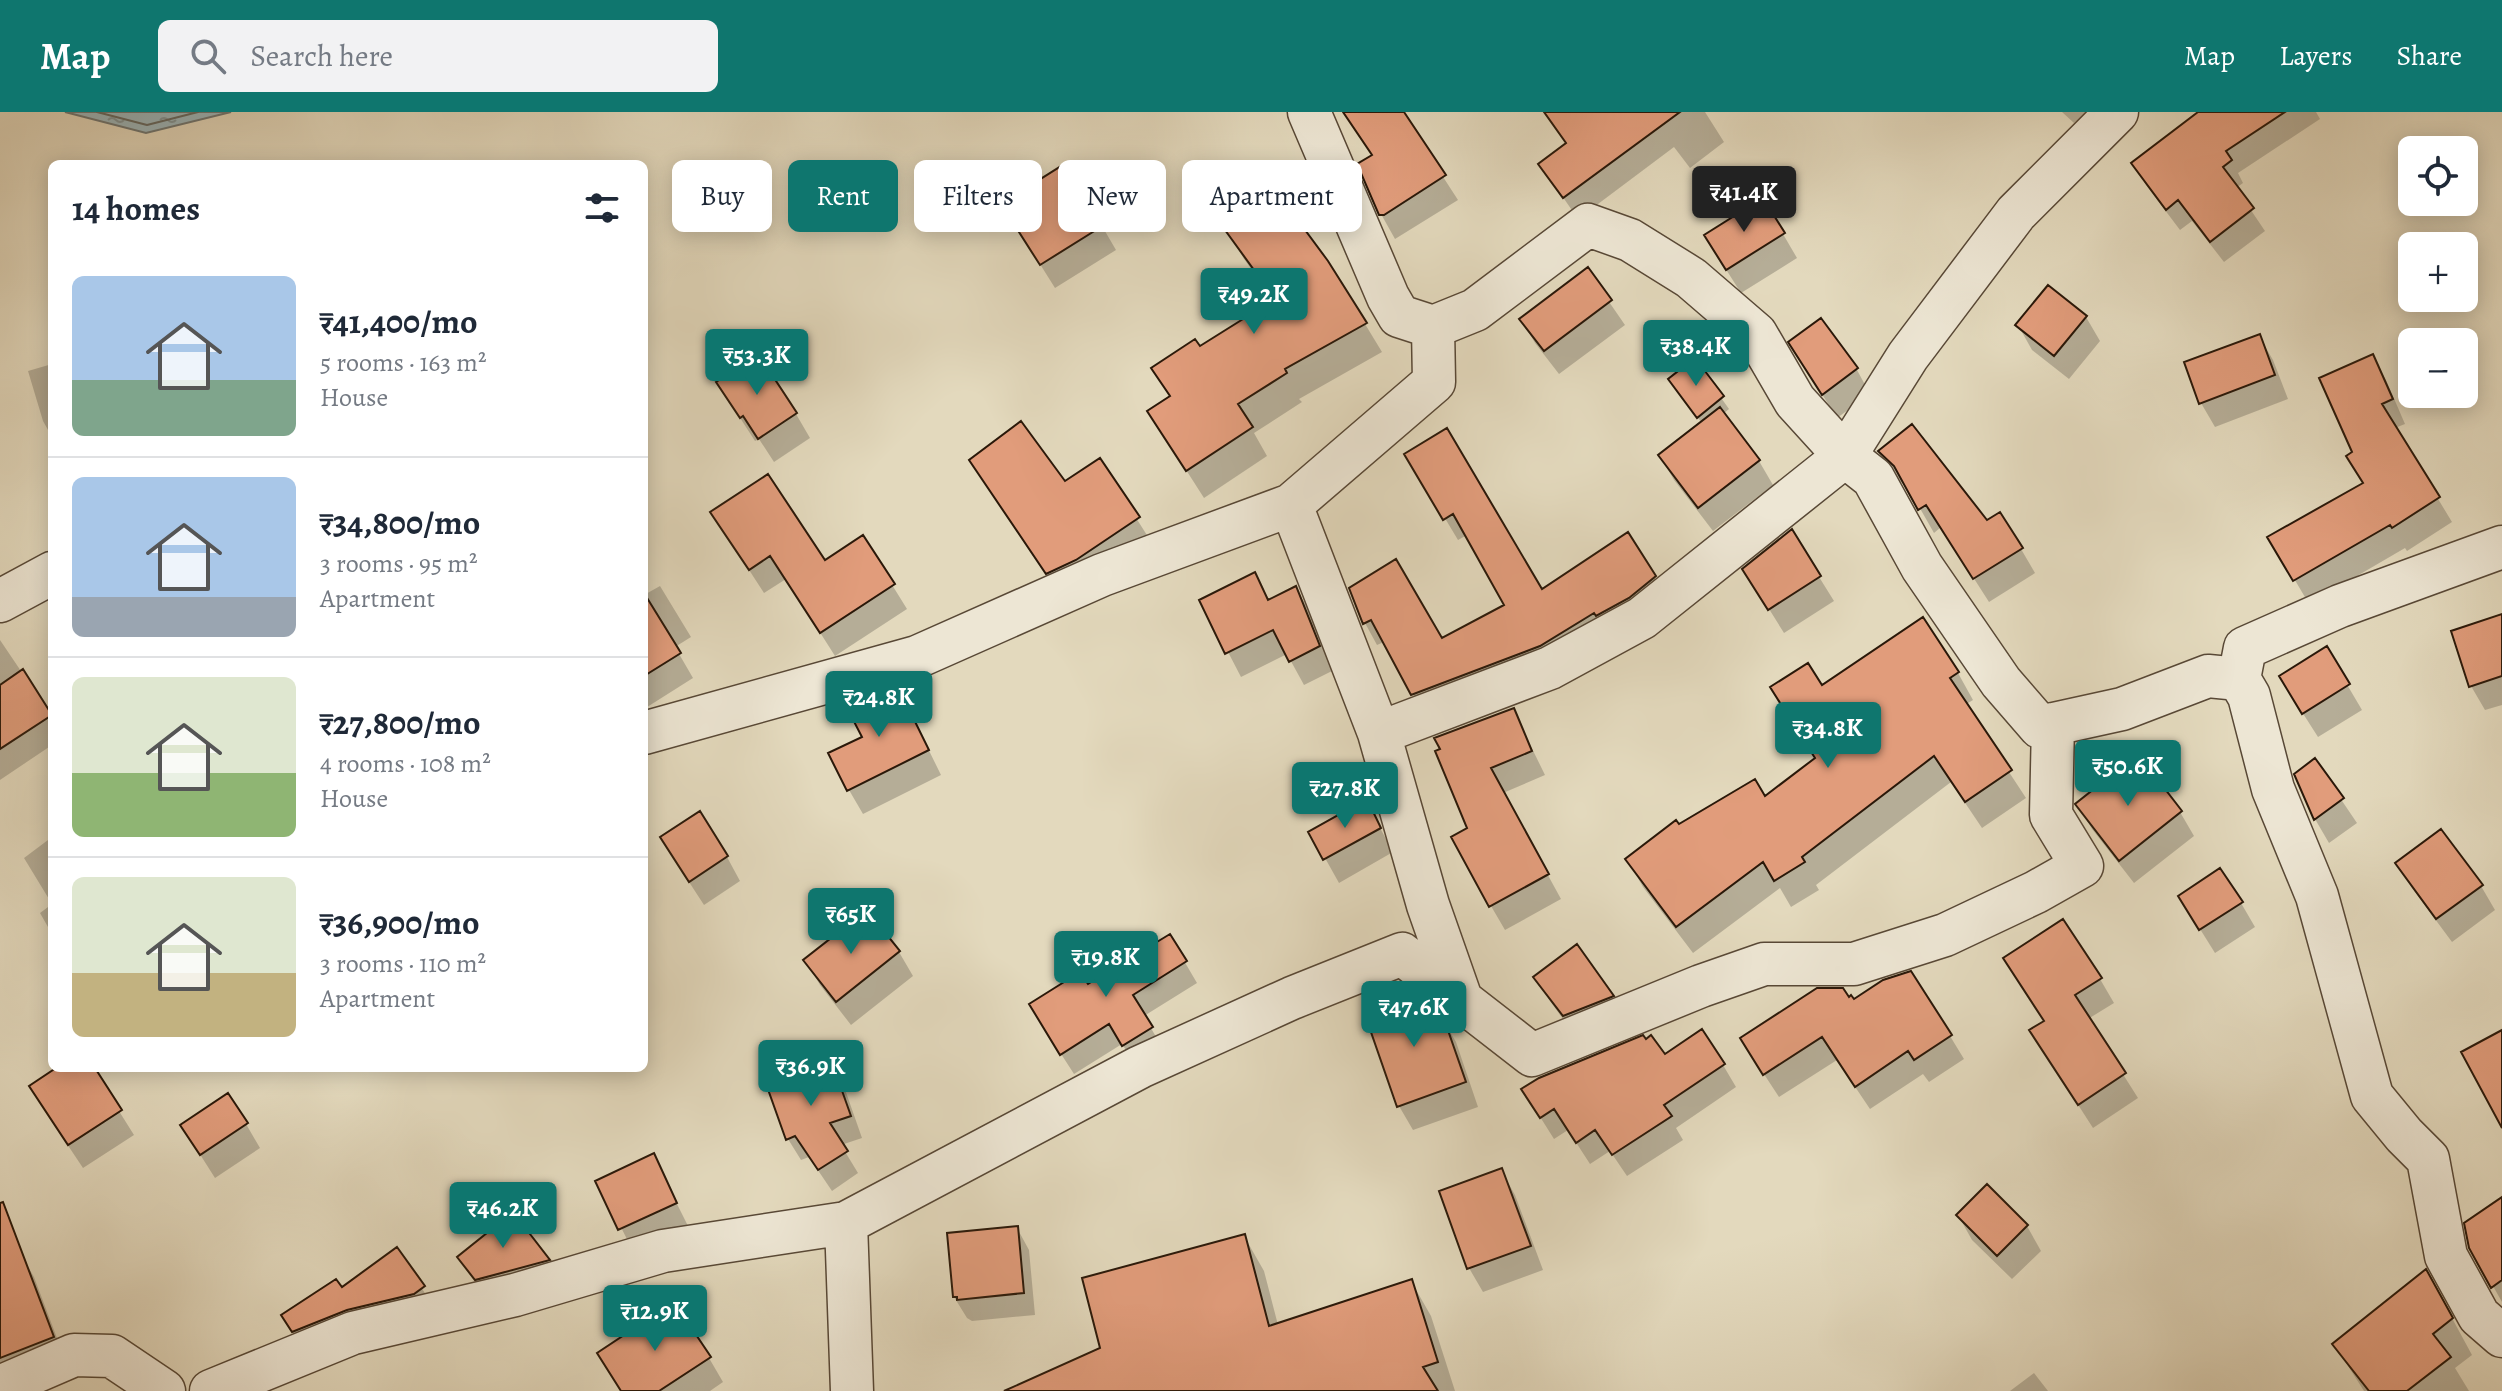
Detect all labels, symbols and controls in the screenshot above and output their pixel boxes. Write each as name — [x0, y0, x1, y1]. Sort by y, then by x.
search box — [158, 20, 718, 92]
text: Map — [40, 30, 110, 82]
icon: search — [186, 34, 230, 78]
text: Search here — [250, 36, 393, 76]
text: Map — [2184, 37, 2235, 75]
text: Layers — [2279, 37, 2352, 75]
text: Share — [2396, 37, 2462, 75]
map controls — [2398, 136, 2478, 408]
button: locate — [2398, 136, 2478, 216]
chip: Buy — [672, 160, 772, 232]
chip: Rent — [788, 160, 898, 232]
chip: Filters — [914, 160, 1042, 232]
chip: New — [1058, 160, 1166, 232]
chip: Apartment — [1182, 160, 1362, 232]
pin: ₹41.4K — [1679, 166, 1809, 234]
text: ₹41.4K — [1710, 174, 1778, 209]
text: 14 homes — [72, 185, 200, 232]
icon: filters — [580, 186, 624, 230]
button: + — [2398, 232, 2478, 312]
pin: ₹49.2K — [1189, 268, 1319, 336]
text: ₹49.2K — [1219, 276, 1289, 311]
text: ₹41,400/mo — [320, 298, 477, 345]
icon: home — [136, 308, 232, 404]
pin: ₹38.4K — [1631, 320, 1761, 388]
text: ₹38.4K — [1661, 328, 1731, 363]
button: − — [2398, 328, 2478, 408]
pin: ₹53.3K — [692, 329, 822, 397]
text: ₹53.3K — [723, 337, 791, 372]
text: 5 rooms · 163 m² — [320, 345, 487, 380]
text: House — [320, 380, 388, 415]
text: ₹34,800/mo — [320, 499, 480, 546]
icon: home — [136, 509, 232, 605]
text: 3 rooms · 95 m² — [320, 546, 477, 581]
text: Apartment — [320, 581, 435, 616]
pin: ₹24.8K — [814, 671, 944, 739]
text: ₹24.8K — [843, 679, 915, 714]
text: ₹27,800/mo — [320, 699, 481, 746]
pin: ₹34.8K — [1763, 702, 1893, 770]
icon: home — [136, 709, 232, 805]
text: ₹34.8K — [1793, 710, 1863, 745]
pin: ₹50.6K — [2063, 740, 2193, 808]
text: 4 rooms · 108 m² — [320, 746, 491, 781]
text: ₹50.6K — [2093, 748, 2163, 783]
pin: ₹27.8K — [1280, 762, 1410, 830]
text: ₹27.8K — [1310, 770, 1380, 805]
text: House — [320, 781, 388, 816]
pin: ₹65K — [804, 888, 898, 956]
text: ₹65K — [826, 896, 876, 931]
text: ₹36,900/mo — [320, 899, 480, 946]
icon: home — [136, 909, 232, 1005]
pin: ₹19.8K — [1041, 931, 1171, 999]
text: ₹19.8K — [1072, 939, 1140, 974]
text: 3 rooms · 110 m² — [320, 946, 486, 981]
text: Apartment — [320, 981, 435, 1016]
pin: ₹47.6K — [1349, 981, 1479, 1049]
text: ₹47.6K — [1379, 989, 1449, 1024]
pin: ₹36.9K — [746, 1040, 876, 1108]
text: ₹36.9K — [776, 1048, 846, 1083]
pin: ₹46.2K — [438, 1182, 568, 1250]
text: ₹46.2K — [468, 1190, 538, 1225]
pin: ₹12.9K — [590, 1285, 720, 1353]
text: ₹12.9K — [621, 1293, 689, 1328]

